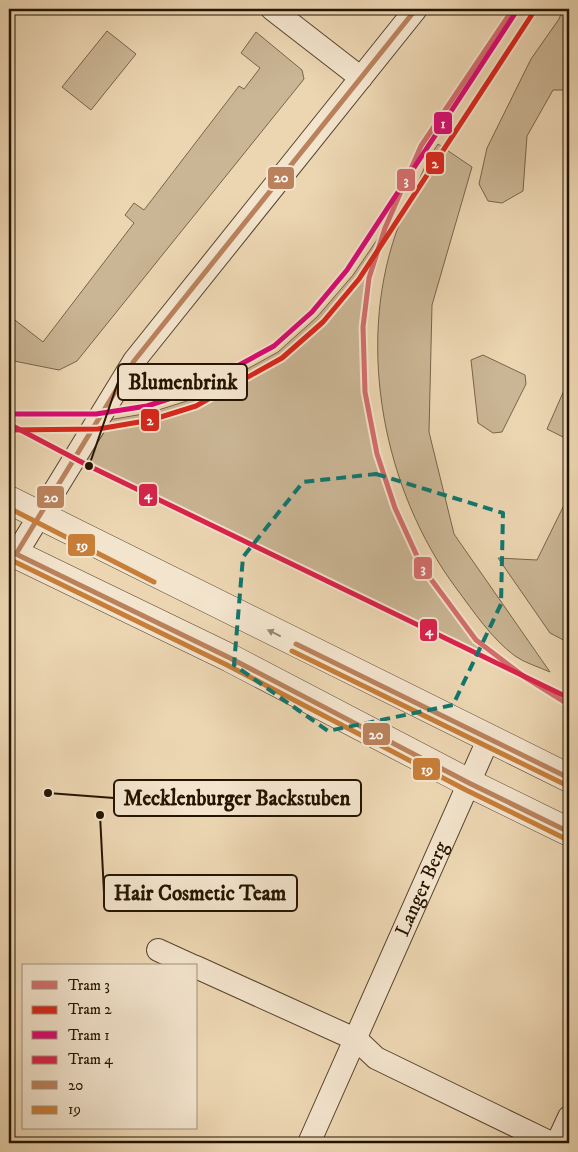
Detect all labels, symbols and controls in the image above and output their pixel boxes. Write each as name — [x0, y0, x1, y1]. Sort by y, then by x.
line badge: 1 — [433, 111, 453, 135]
text: 1 — [440, 115, 446, 133]
line badge: 2 — [425, 151, 445, 175]
text: 2 — [432, 155, 440, 173]
line badge: 20 — [267, 166, 295, 190]
line badge: 3 — [396, 168, 416, 192]
text: 20 — [274, 169, 289, 187]
text: 3 — [403, 172, 409, 190]
callout: Blumenbrink — [118, 364, 247, 400]
text: Blumenbrink — [128, 370, 238, 396]
line badge: 2 — [140, 408, 160, 432]
text: 2 — [147, 412, 155, 430]
line badge: 4 — [138, 483, 158, 507]
line badge: 20 — [36, 485, 65, 509]
text: 4 — [143, 486, 153, 504]
text: 20 — [44, 489, 59, 507]
line badge: 19 — [67, 533, 96, 557]
text: 19 — [76, 537, 88, 555]
line badge: 3 — [413, 556, 433, 580]
text: 3 — [420, 560, 426, 578]
line badge: 4 — [419, 618, 438, 642]
text: 4 — [424, 622, 434, 640]
one-way arrow — [267, 629, 281, 637]
line badge: 20 — [362, 722, 391, 746]
text: 20 — [369, 726, 384, 744]
line badge: 19 — [412, 757, 441, 781]
text: 19 — [421, 761, 433, 779]
callout: Mecklenburger Backstuben — [114, 780, 361, 816]
text: Mecklenburger Backstuben — [123, 786, 352, 812]
street label: Langer Berg — [390, 837, 454, 940]
callout: Hair Cosmetic Team — [104, 875, 297, 911]
text: Hair Cosmetic Team — [114, 881, 287, 907]
legend — [22, 964, 198, 1130]
text: Tram 3 — [68, 976, 110, 995]
text: Tram 2 — [68, 1000, 112, 1019]
text: Tram 1 — [68, 1026, 110, 1045]
text: Tram 4 — [68, 1050, 113, 1069]
text: 20 — [68, 1076, 83, 1095]
text: 19 — [68, 1100, 81, 1119]

